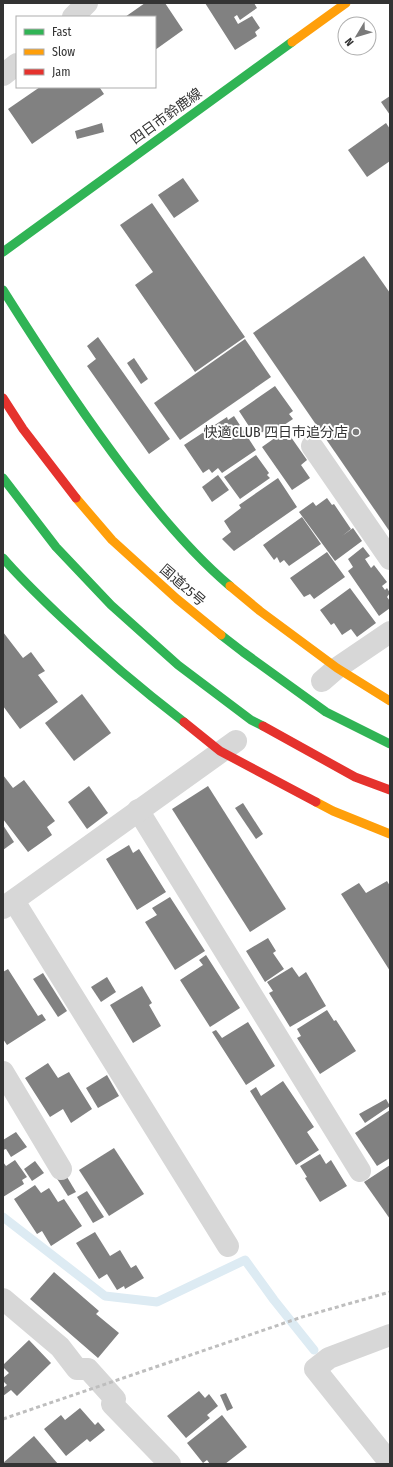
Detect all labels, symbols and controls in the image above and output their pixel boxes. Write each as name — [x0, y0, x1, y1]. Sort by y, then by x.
legend — [16, 16, 156, 88]
north arrow — [337, 16, 377, 56]
text: Fast — [52, 25, 71, 39]
text: N — [342, 35, 357, 48]
text: Slow — [52, 45, 75, 59]
text: Jam — [52, 65, 70, 79]
street label: 四日市鈴鹿線 — [127, 85, 205, 148]
place label: 快適CLUB 四日市追分店 — [204, 424, 348, 441]
marker: 快適CLUB 四日市追分店 — [351, 427, 361, 437]
street label: 国道25号 — [156, 561, 209, 610]

